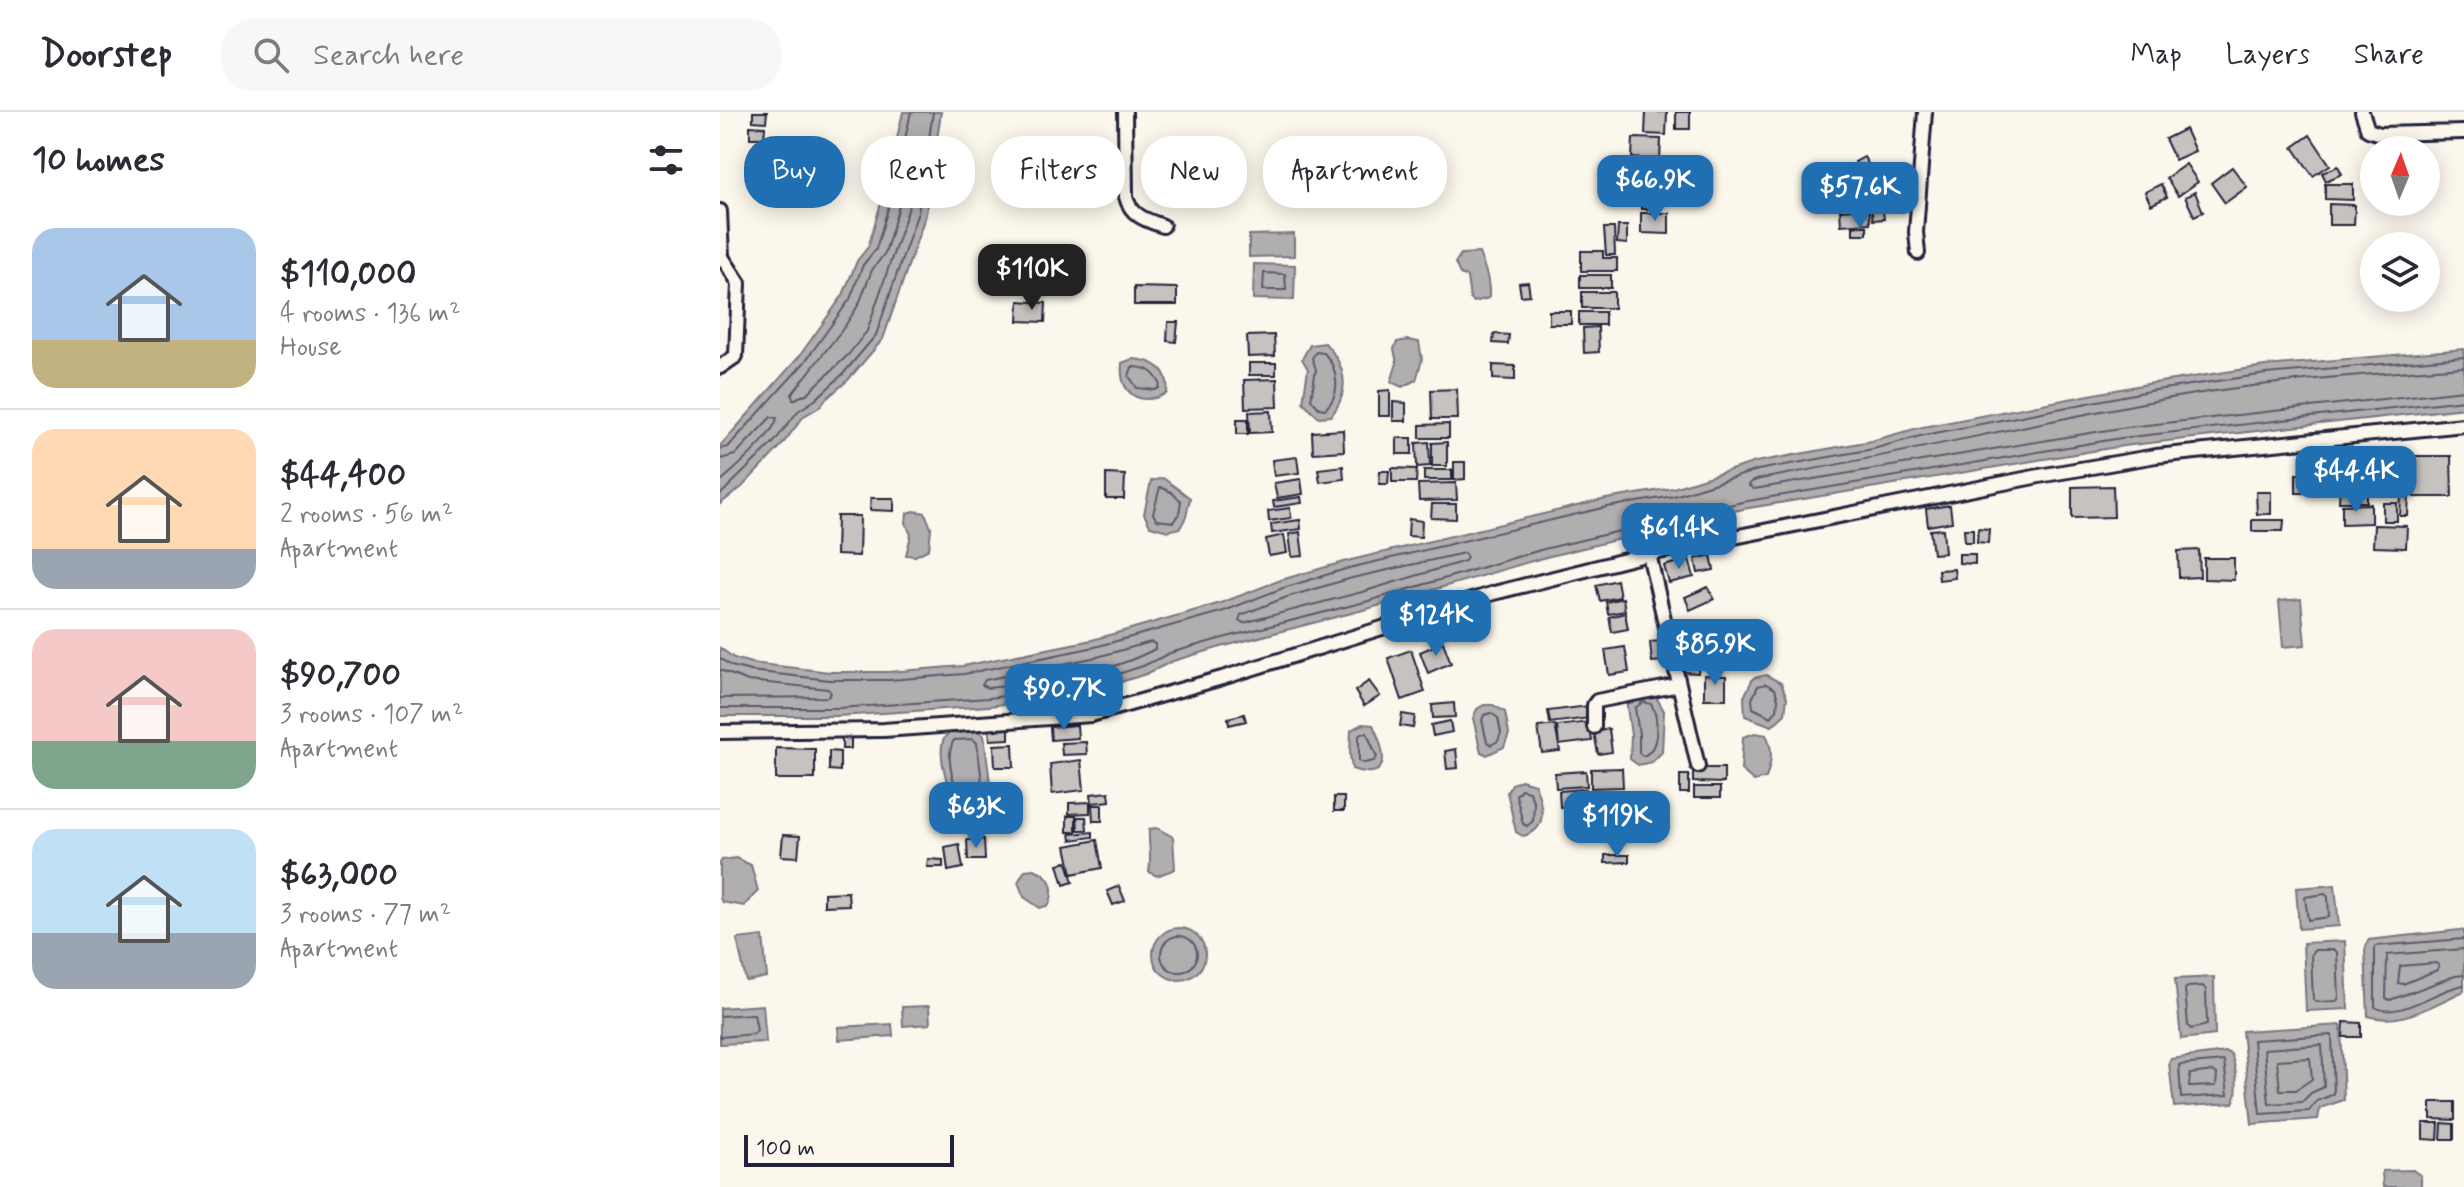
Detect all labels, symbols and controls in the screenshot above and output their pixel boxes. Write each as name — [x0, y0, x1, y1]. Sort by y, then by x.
search box — [221, 19, 781, 91]
text: Doorstep — [40, 31, 173, 80]
icon: search — [249, 33, 293, 77]
text: Search here — [313, 36, 464, 75]
text: Map — [2131, 37, 2182, 74]
text: Layers — [2226, 37, 2310, 74]
text: Share — [2354, 37, 2424, 74]
chip: Buy — [744, 136, 845, 208]
chip: Rent — [861, 136, 975, 208]
chip: Filters — [991, 136, 1125, 208]
chip: New — [1141, 136, 1247, 208]
chip: Apartment — [1263, 136, 1447, 208]
north arrow — [2360, 136, 2440, 216]
map controls — [2360, 136, 2440, 312]
text: 10 homes — [32, 138, 165, 183]
icon: filters — [644, 138, 688, 182]
pin: $66.9K — [1590, 155, 1720, 223]
pin: $57.6K — [1795, 162, 1925, 230]
text: $66.9K — [1615, 164, 1695, 198]
text: $57.6K — [1819, 171, 1901, 205]
button: layers — [2360, 232, 2440, 312]
pin: $110K — [976, 244, 1088, 312]
text: $110,000 — [280, 252, 417, 297]
text: $110K — [996, 253, 1068, 287]
icon: home — [96, 260, 192, 356]
text: 4 rooms · 136 m² — [280, 297, 460, 331]
text: House — [280, 331, 341, 365]
pin: $44.4K — [2291, 446, 2421, 514]
text: $44,400 — [280, 453, 406, 498]
text: $44.4K — [2313, 455, 2399, 489]
icon: home — [96, 461, 192, 557]
text: 2 rooms · 56 m² — [280, 498, 453, 532]
pin: $61.4K — [1614, 503, 1744, 571]
text: $61.4K — [1640, 512, 1718, 546]
text: Apartment — [280, 532, 398, 566]
pin: $124K — [1380, 590, 1492, 658]
text: $124K — [1399, 599, 1473, 633]
pin: $85.9K — [1650, 619, 1780, 687]
text: $85.9K — [1675, 628, 1755, 662]
text: $90,700 — [280, 653, 401, 698]
icon: home — [96, 661, 192, 757]
pin: $90.7K — [999, 664, 1129, 732]
text: $90.7K — [1023, 673, 1105, 707]
text: 3 rooms · 107 m² — [280, 698, 463, 732]
text: Apartment — [280, 732, 398, 766]
pin: $63K — [929, 782, 1023, 850]
text: $63K — [947, 791, 1005, 825]
pin: $119K — [1561, 791, 1673, 859]
text: $119K — [1582, 800, 1652, 834]
text: $63,000 — [280, 853, 398, 898]
icon: home — [96, 861, 192, 957]
text: 3 rooms · 77 m² — [280, 898, 451, 932]
text: Apartment — [280, 932, 398, 966]
scale bar — [744, 1131, 954, 1167]
text: 100 m — [756, 1135, 815, 1163]

